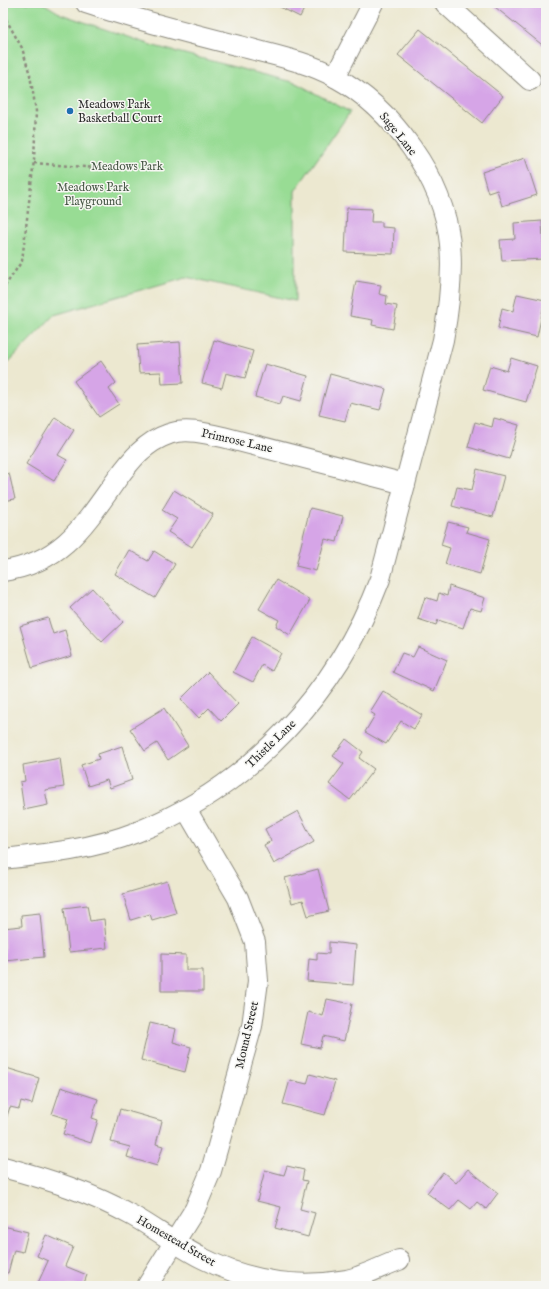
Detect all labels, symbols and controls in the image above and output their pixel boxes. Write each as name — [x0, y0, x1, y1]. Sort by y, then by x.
place label: Meadows Park Basketball Court — [78, 97, 162, 126]
marker: Meadows Park Basketball Court — [65, 106, 75, 116]
street label: Sage Lane — [376, 109, 420, 159]
park label: Meadows Park — [91, 159, 164, 174]
park label: Meadows Park Playground — [57, 180, 130, 209]
street label: Primrose Lane — [200, 426, 275, 457]
street label: Thistle Lane — [243, 716, 299, 772]
street label: Mound Street — [232, 1000, 262, 1070]
street label: Homestead Street — [134, 1212, 218, 1270]

